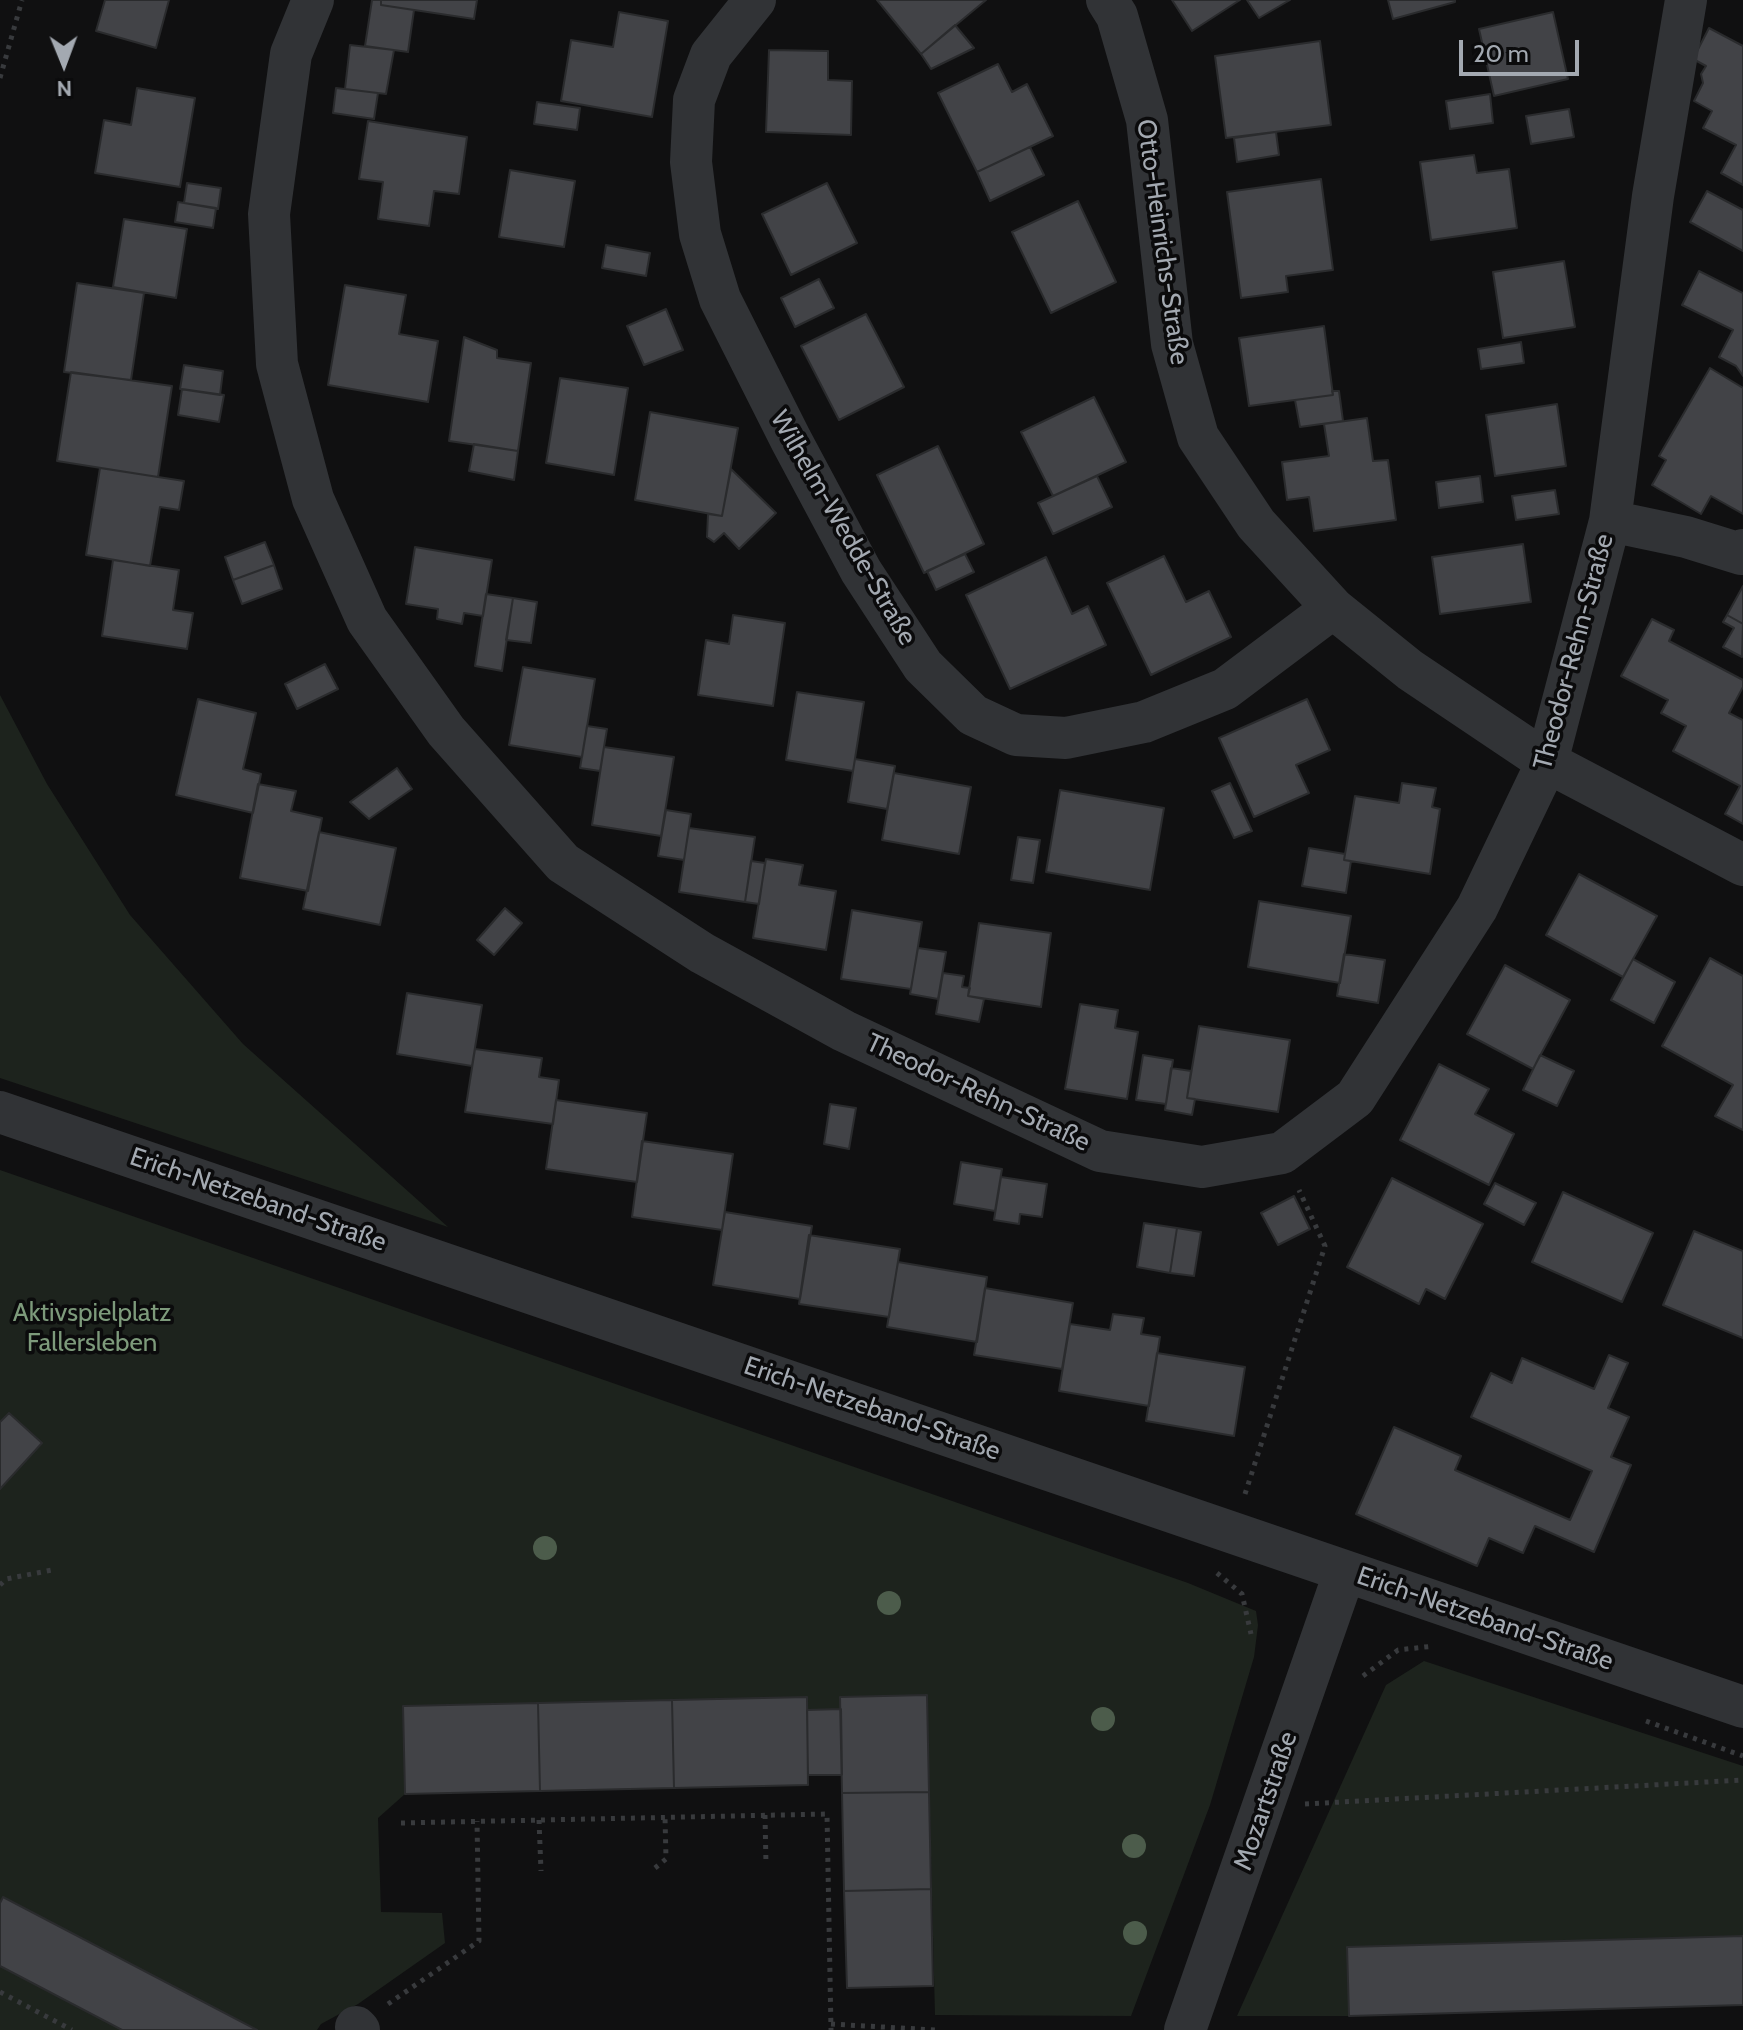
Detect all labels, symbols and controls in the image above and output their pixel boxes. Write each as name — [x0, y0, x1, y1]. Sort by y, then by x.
north arrow — [24, 24, 104, 104]
scale bar — [1463, 24, 1583, 74]
text: 20 m — [1473, 39, 1529, 68]
text: N — [56, 75, 72, 102]
street label: Otto-Heinrichs-Straße — [1129, 117, 1195, 367]
street label: Wilhelm-Wedde-Straße — [763, 405, 923, 651]
street label: Theodor-Rehn-Straße — [1528, 531, 1620, 773]
street label: Theodor-Rehn-Straße — [861, 1028, 1095, 1158]
street label: Erich-Netzeband-Straße — [126, 1141, 390, 1259]
park label: Aktivspielplatz Fallersleben — [13, 1297, 171, 1358]
street label: Erich-Netzeband-Straße — [740, 1350, 1004, 1468]
street label: Erich-Netzeband-Straße — [1353, 1560, 1617, 1678]
street label: Mozartstraße — [1228, 1727, 1304, 1875]

